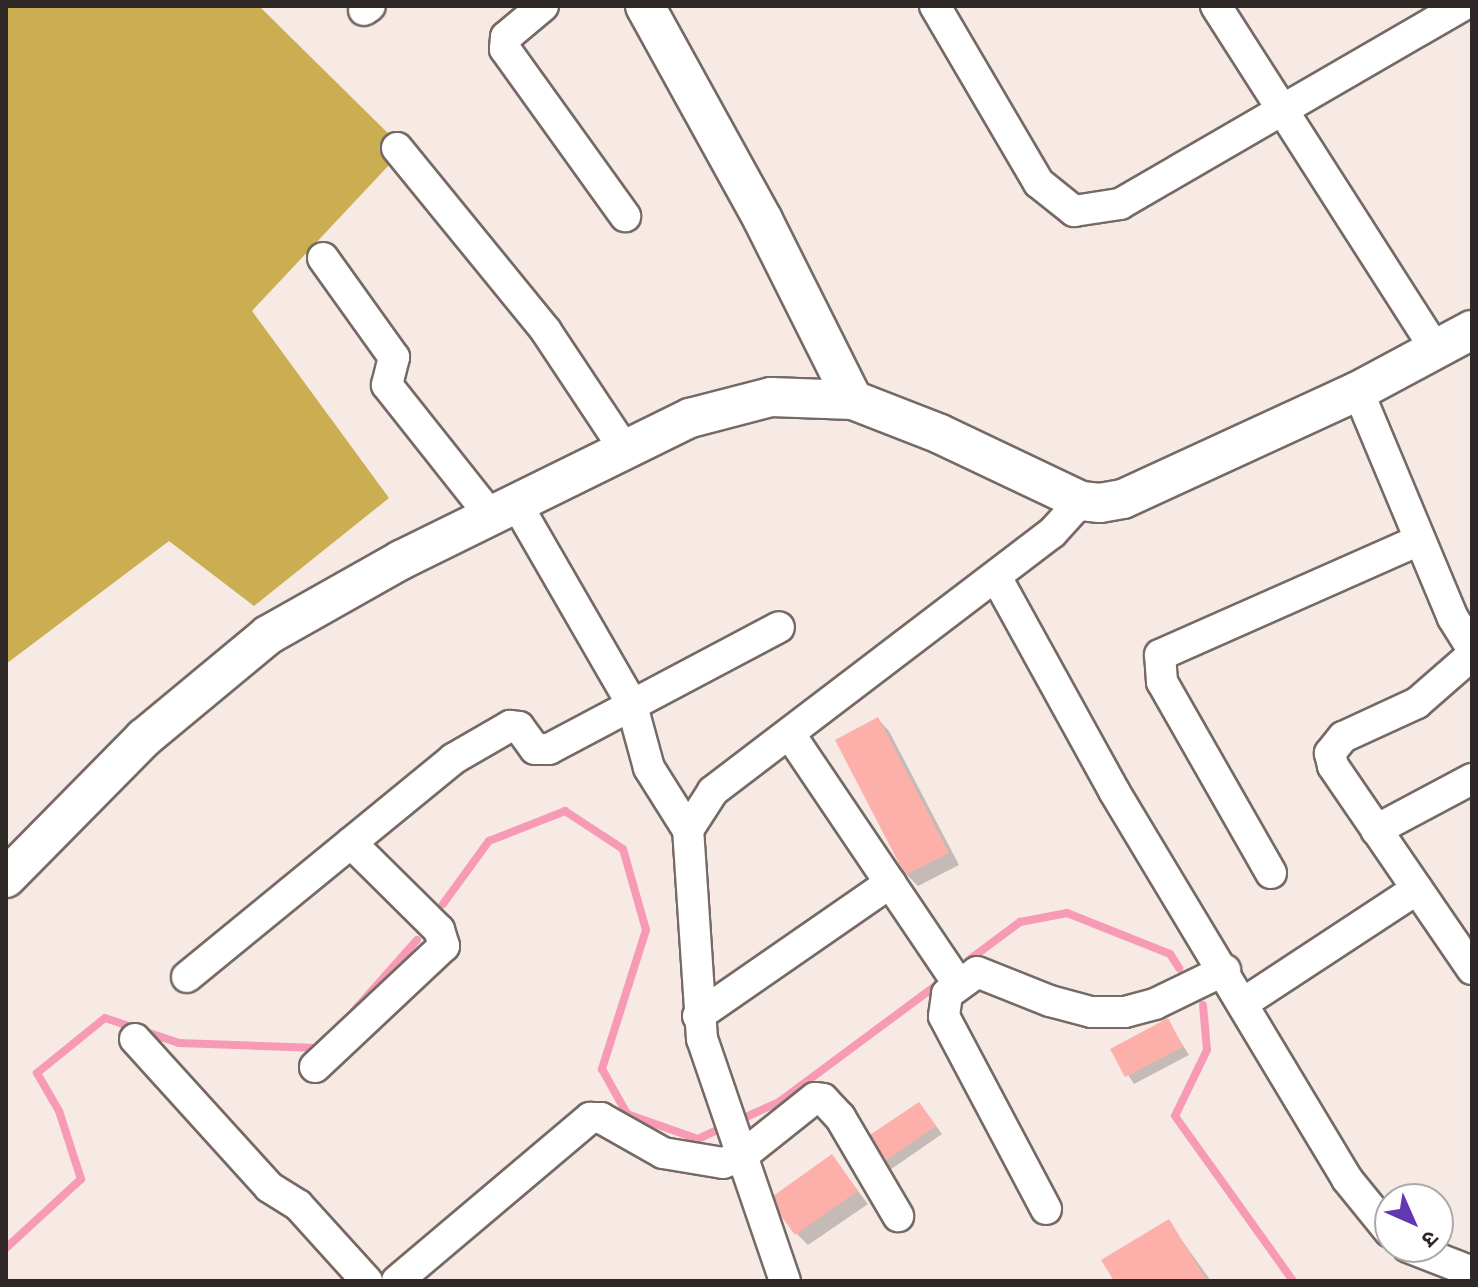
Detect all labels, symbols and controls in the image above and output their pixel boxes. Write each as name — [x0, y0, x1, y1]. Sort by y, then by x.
north arrow — [1374, 1183, 1454, 1263]
text: उ — [1416, 1225, 1444, 1253]

